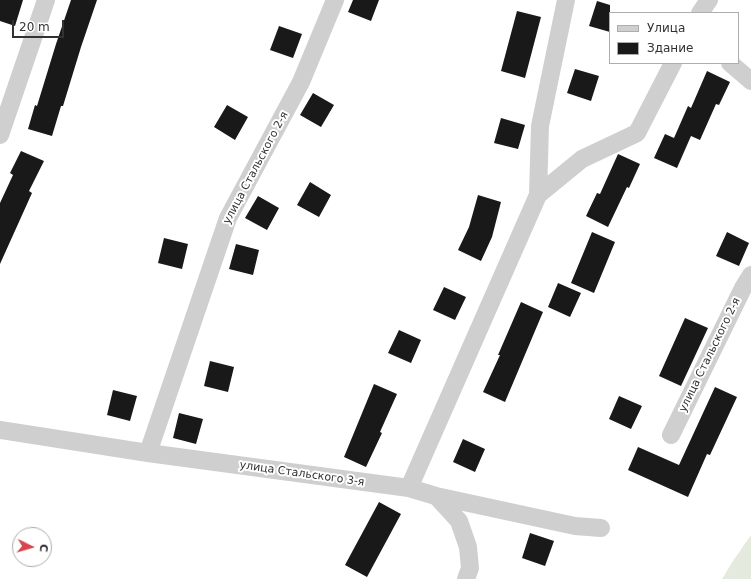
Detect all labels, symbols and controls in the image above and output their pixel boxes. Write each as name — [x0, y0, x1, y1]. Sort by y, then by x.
scale bar — [14, 12, 66, 38]
legend — [609, 12, 739, 64]
text: 20 m — [19, 20, 50, 34]
text: Улица — [647, 21, 685, 35]
text: Здание — [647, 41, 693, 55]
street label: улица Стальского 2-я — [221, 109, 291, 227]
street label: улица Стальского 2-я — [677, 296, 743, 414]
street label: улица Стальского 3-я — [239, 459, 365, 489]
north arrow — [12, 527, 52, 567]
text: С — [37, 543, 50, 553]

